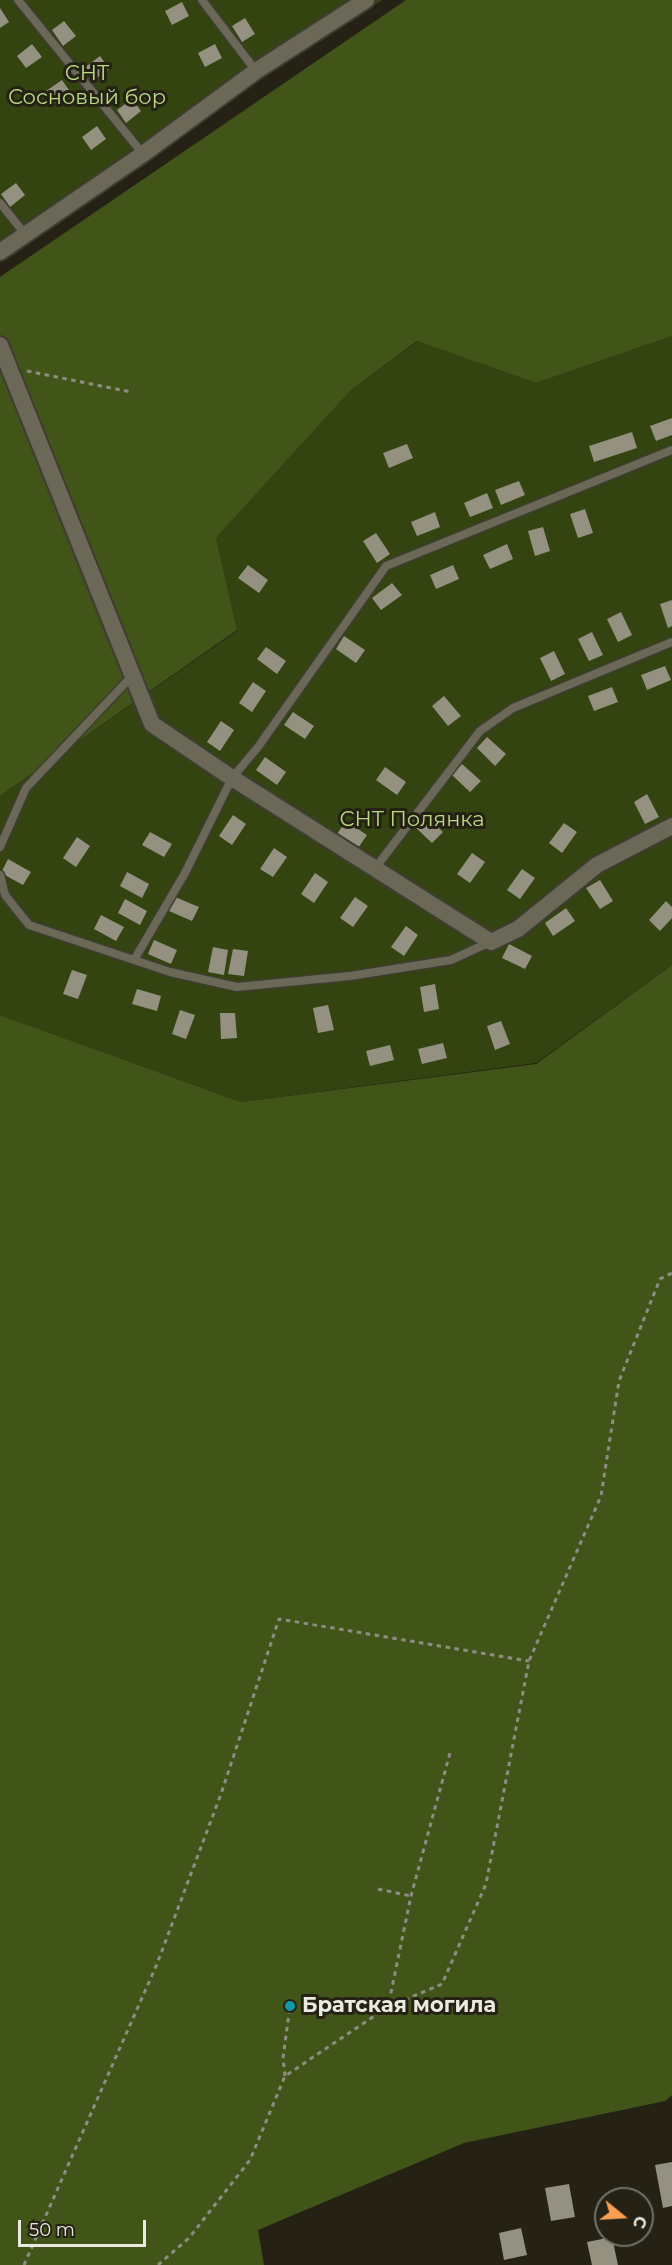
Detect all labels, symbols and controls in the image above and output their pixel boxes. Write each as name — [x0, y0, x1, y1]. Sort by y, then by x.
park label: СНТ Сосновый бор — [8, 61, 166, 111]
park label: СНТ Полянка — [339, 807, 485, 833]
place label: Братская могила — [302, 1993, 496, 2019]
marker: Братская могила — [283, 1999, 297, 2013]
north arrow — [594, 2187, 654, 2247]
scale bar — [21, 2208, 148, 2246]
text: С — [629, 2214, 651, 2231]
text: 50 m — [29, 2219, 75, 2241]

